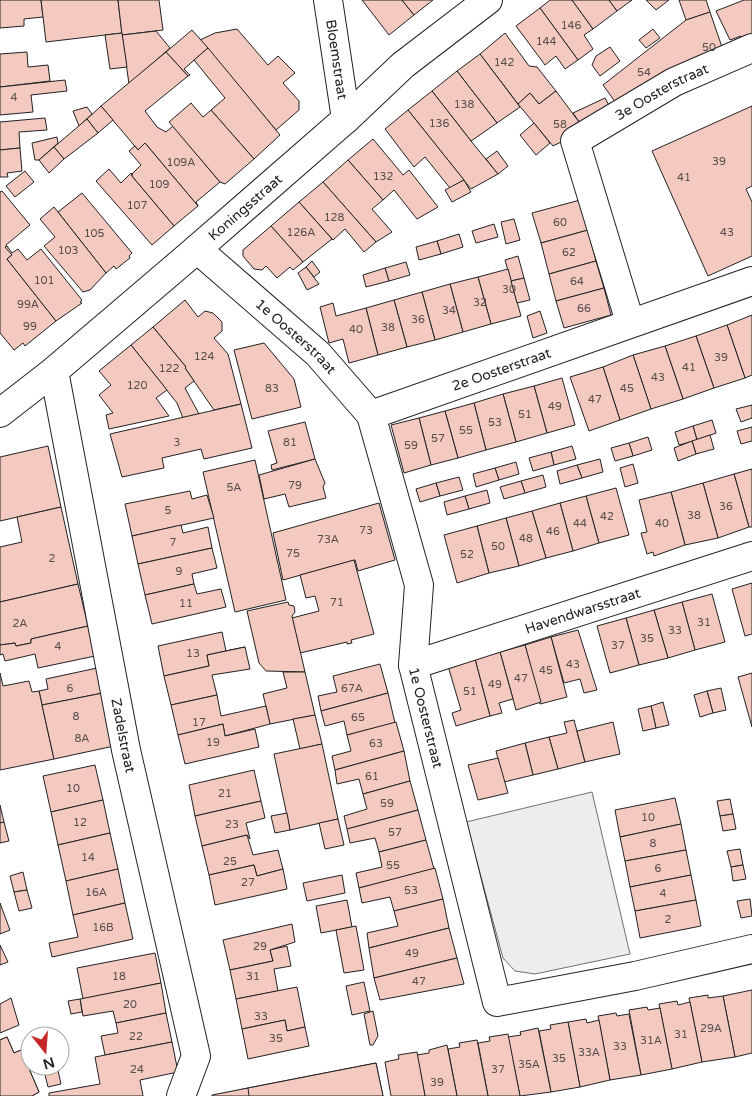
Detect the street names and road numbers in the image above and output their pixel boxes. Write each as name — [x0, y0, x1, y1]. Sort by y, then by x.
street label: Bloemstraat — [323, 18, 352, 101]
street label: 3e Oosterstraat — [612, 59, 711, 124]
street label: Koningsstraat — [205, 170, 286, 244]
street label: 1e Oosterstraat — [252, 295, 340, 378]
street label: 2e Oosterstraat — [450, 344, 553, 394]
street label: Havendwarsstraat — [523, 584, 643, 637]
street label: 1e Oosterstraat — [405, 665, 447, 770]
street label: Zadelstraat — [108, 697, 140, 775]

